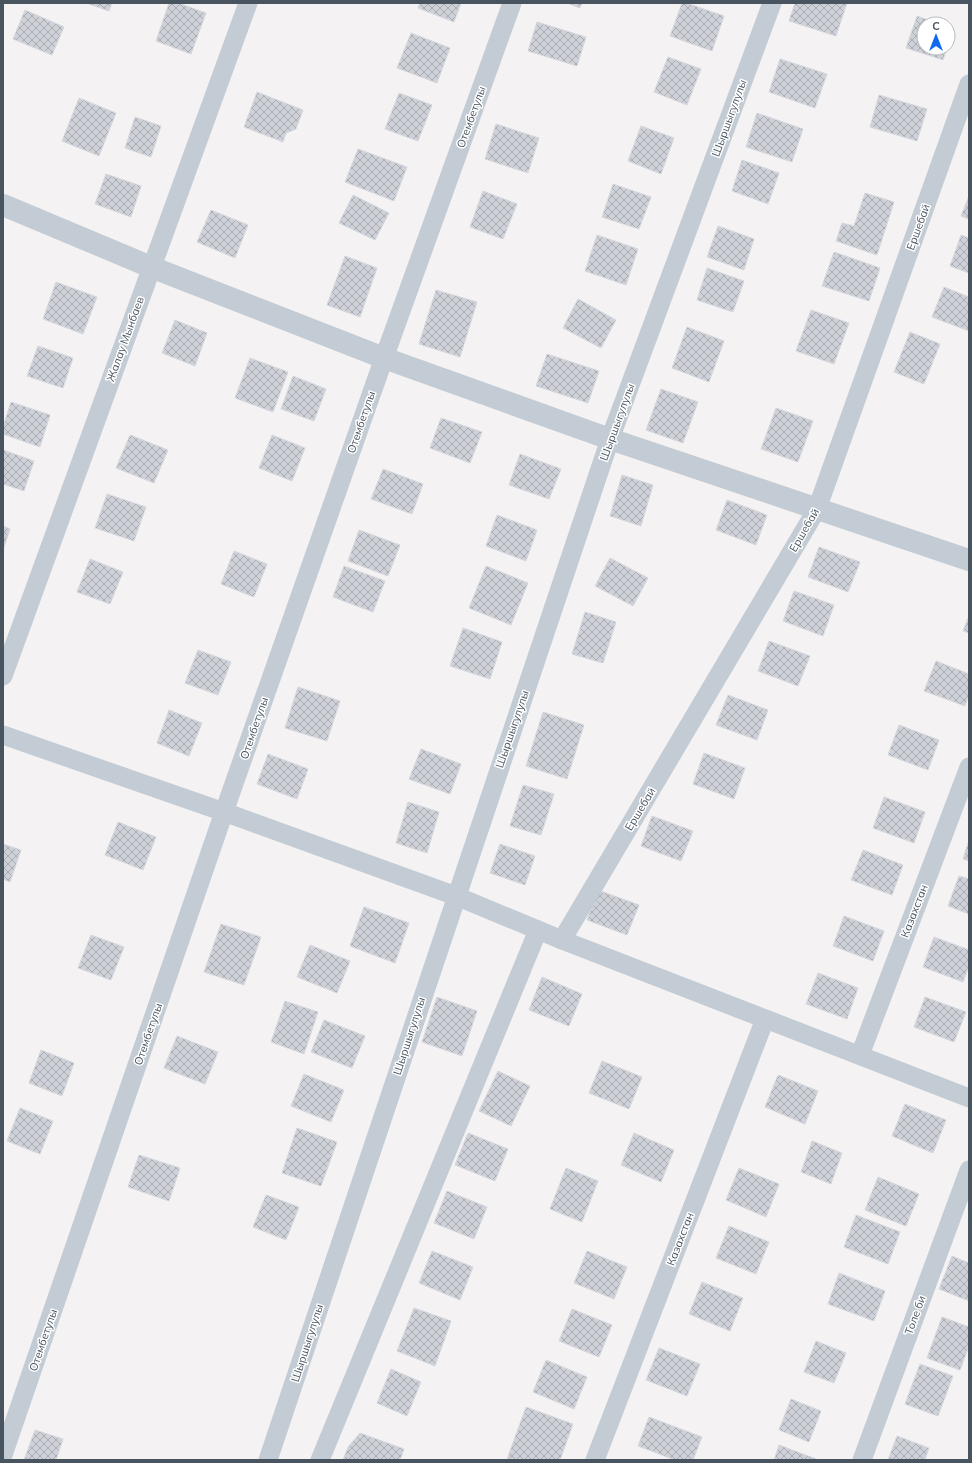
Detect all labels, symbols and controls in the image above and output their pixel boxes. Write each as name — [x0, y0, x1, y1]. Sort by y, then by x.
north arrow — [916, 16, 956, 56]
text: С — [932, 19, 940, 33]
street label: Шыршыгулулы — [709, 77, 749, 159]
street label: Отембетулы — [453, 84, 489, 150]
street label: Ершебай — [903, 202, 933, 252]
street label: Жалау Мынбаев — [103, 295, 147, 383]
street label: Шыршыгулулы — [597, 381, 637, 463]
street label: Отембетулы — [344, 389, 378, 455]
street label: Ершебай — [786, 506, 822, 554]
street label: Шыршыгулулы — [492, 688, 532, 770]
street label: Отембетулы — [237, 695, 271, 761]
street label: Ершебай — [622, 785, 658, 833]
street label: Казахстан — [897, 882, 931, 940]
street label: Шыршыгулулы — [390, 995, 428, 1077]
street label: Отембетулы — [131, 1001, 165, 1067]
street label: Казахстан — [663, 1210, 697, 1268]
street label: Толе би — [902, 1294, 928, 1336]
street label: Шыршыгулулы — [288, 1302, 326, 1384]
street label: Отембетулы — [26, 1307, 60, 1373]

